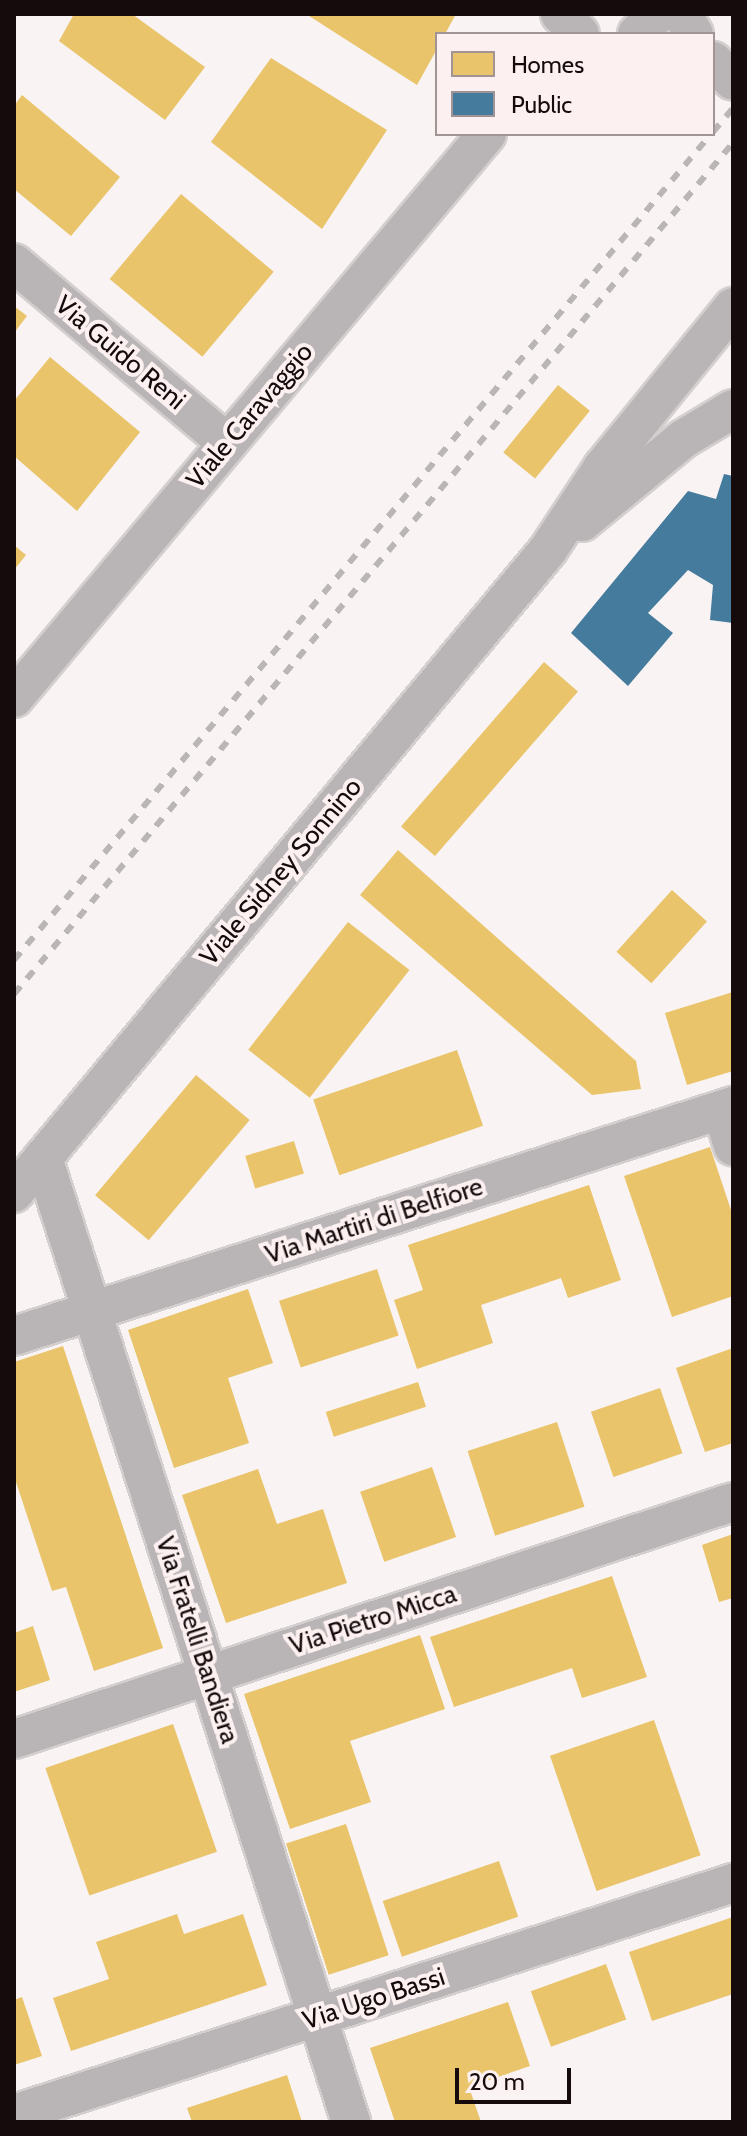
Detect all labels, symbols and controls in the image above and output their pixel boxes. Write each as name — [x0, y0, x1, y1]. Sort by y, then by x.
legend — [435, 32, 715, 136]
text: Homes — [511, 50, 584, 79]
text: Public — [511, 90, 572, 119]
street label: Via Guido Reni — [49, 290, 191, 416]
street label: Viale Caravaggio — [180, 337, 320, 495]
street label: Viale Sidney Sonnino — [194, 772, 368, 972]
street label: Via Martiri di Belfiore — [261, 1171, 487, 1271]
street label: Via Fratelli Bandiera — [149, 1533, 245, 1747]
street label: Via Pietro Micca — [286, 1578, 460, 1662]
street label: Via Ugo Bassi — [299, 1961, 449, 2037]
scale bar — [459, 2052, 575, 2102]
text: 20 m — [469, 2067, 525, 2096]

